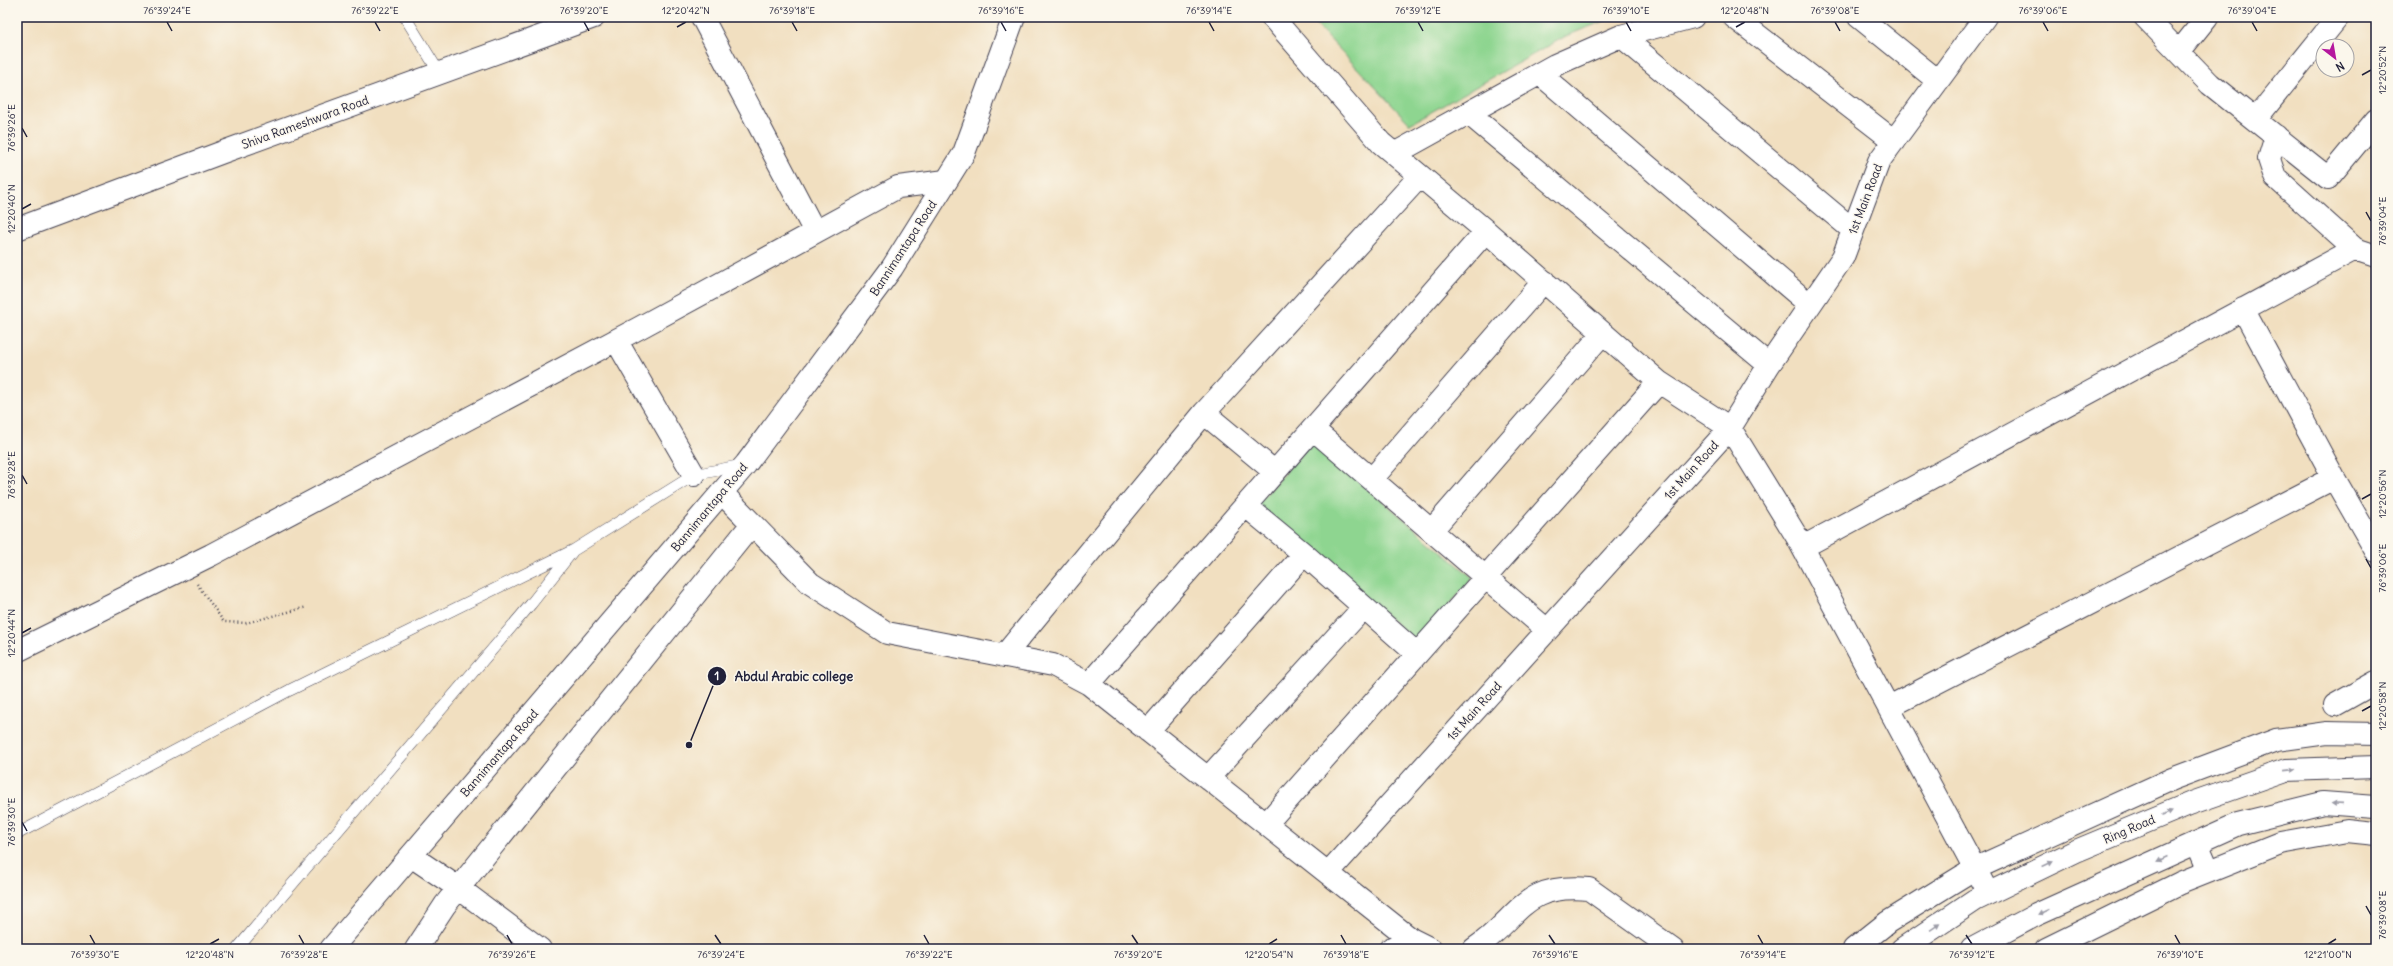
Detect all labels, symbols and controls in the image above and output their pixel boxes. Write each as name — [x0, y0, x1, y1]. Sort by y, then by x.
text: 76°39'24"E — [143, 4, 191, 17]
text: 76°39'22"E — [351, 4, 399, 17]
text: 76°39'20"E — [560, 4, 608, 17]
text: 12°20'42"N — [662, 4, 710, 17]
text: 76°39'18"E — [769, 4, 815, 17]
text: 76°39'16"E — [978, 4, 1024, 17]
text: 76°39'14"E — [1186, 4, 1232, 17]
text: 76°39'12"E — [1395, 4, 1441, 17]
text: 76°39'10"E — [1602, 4, 1650, 17]
text: 12°20'48"N — [1721, 4, 1769, 17]
text: 76°39'08"E — [1811, 4, 1860, 17]
text: 76°39'06"E — [2019, 4, 2068, 17]
text: 76°39'04"E — [2228, 4, 2277, 17]
north arrow — [2315, 38, 2355, 78]
text: 12°20'52"N — [2376, 46, 2389, 94]
text: N — [2333, 59, 2347, 75]
street label: Shiva Rameshwara Road — [239, 92, 371, 152]
text: 76°39'26"E — [5, 104, 18, 152]
street label: 1st Main Road — [1845, 162, 1885, 236]
text: 12°20'40"N — [5, 184, 18, 234]
text: 76°39'04"E — [2376, 196, 2389, 245]
street label: Bannimantapa Road — [866, 197, 940, 299]
street label: 1st Main Road — [1661, 437, 1721, 503]
text: 76°39'28"E — [5, 451, 18, 499]
street label: Bannimantapa Road — [668, 460, 750, 554]
text: 12°20'56"N — [2376, 470, 2389, 518]
text: 76°39'06"E — [2376, 543, 2389, 592]
text: 12°20'44"N — [5, 609, 18, 657]
callout: Abdul Arabic college — [707, 664, 861, 689]
text: 1 — [715, 668, 719, 683]
text: Abdul Arabic college — [735, 668, 853, 685]
street label: 1st Main Road — [1444, 678, 1504, 744]
text: 12°20'58"N — [2376, 682, 2389, 730]
street label: Bannimantapa Road — [457, 706, 541, 800]
one-way arrow — [2284, 767, 2296, 773]
text: 76°39'30"E — [5, 798, 18, 846]
one-way arrow — [2331, 800, 2343, 807]
one-way arrow — [2162, 809, 2174, 815]
street label: Ring Road — [2101, 811, 2157, 847]
one-way arrow — [2156, 856, 2167, 862]
one-way arrow — [2043, 861, 2054, 867]
text: 76°39'08"E — [2376, 890, 2389, 939]
one-way arrow — [2036, 910, 2048, 916]
one-way arrow — [1929, 923, 1940, 931]
text: 76°39'30"E — [71, 948, 119, 961]
text: 12°20'48"N — [186, 948, 234, 961]
text: 76°39'28"E — [280, 948, 328, 961]
text: 76°39'26"E — [488, 948, 536, 961]
text: 76°39'24"E — [697, 948, 745, 961]
text: 76°39'22"E — [905, 948, 953, 961]
text: 76°39'20"E — [1114, 948, 1162, 961]
text: 12°20'54"N — [1245, 948, 1293, 961]
text: 76°39'18"E — [1323, 948, 1369, 961]
text: 76°39'16"E — [1532, 948, 1578, 961]
text: 76°39'14"E — [1740, 948, 1786, 961]
text: 76°39'12"E — [1949, 948, 1995, 961]
text: 76°39'10"E — [2156, 948, 2204, 961]
text: 12°21'00"N — [2304, 948, 2352, 961]

